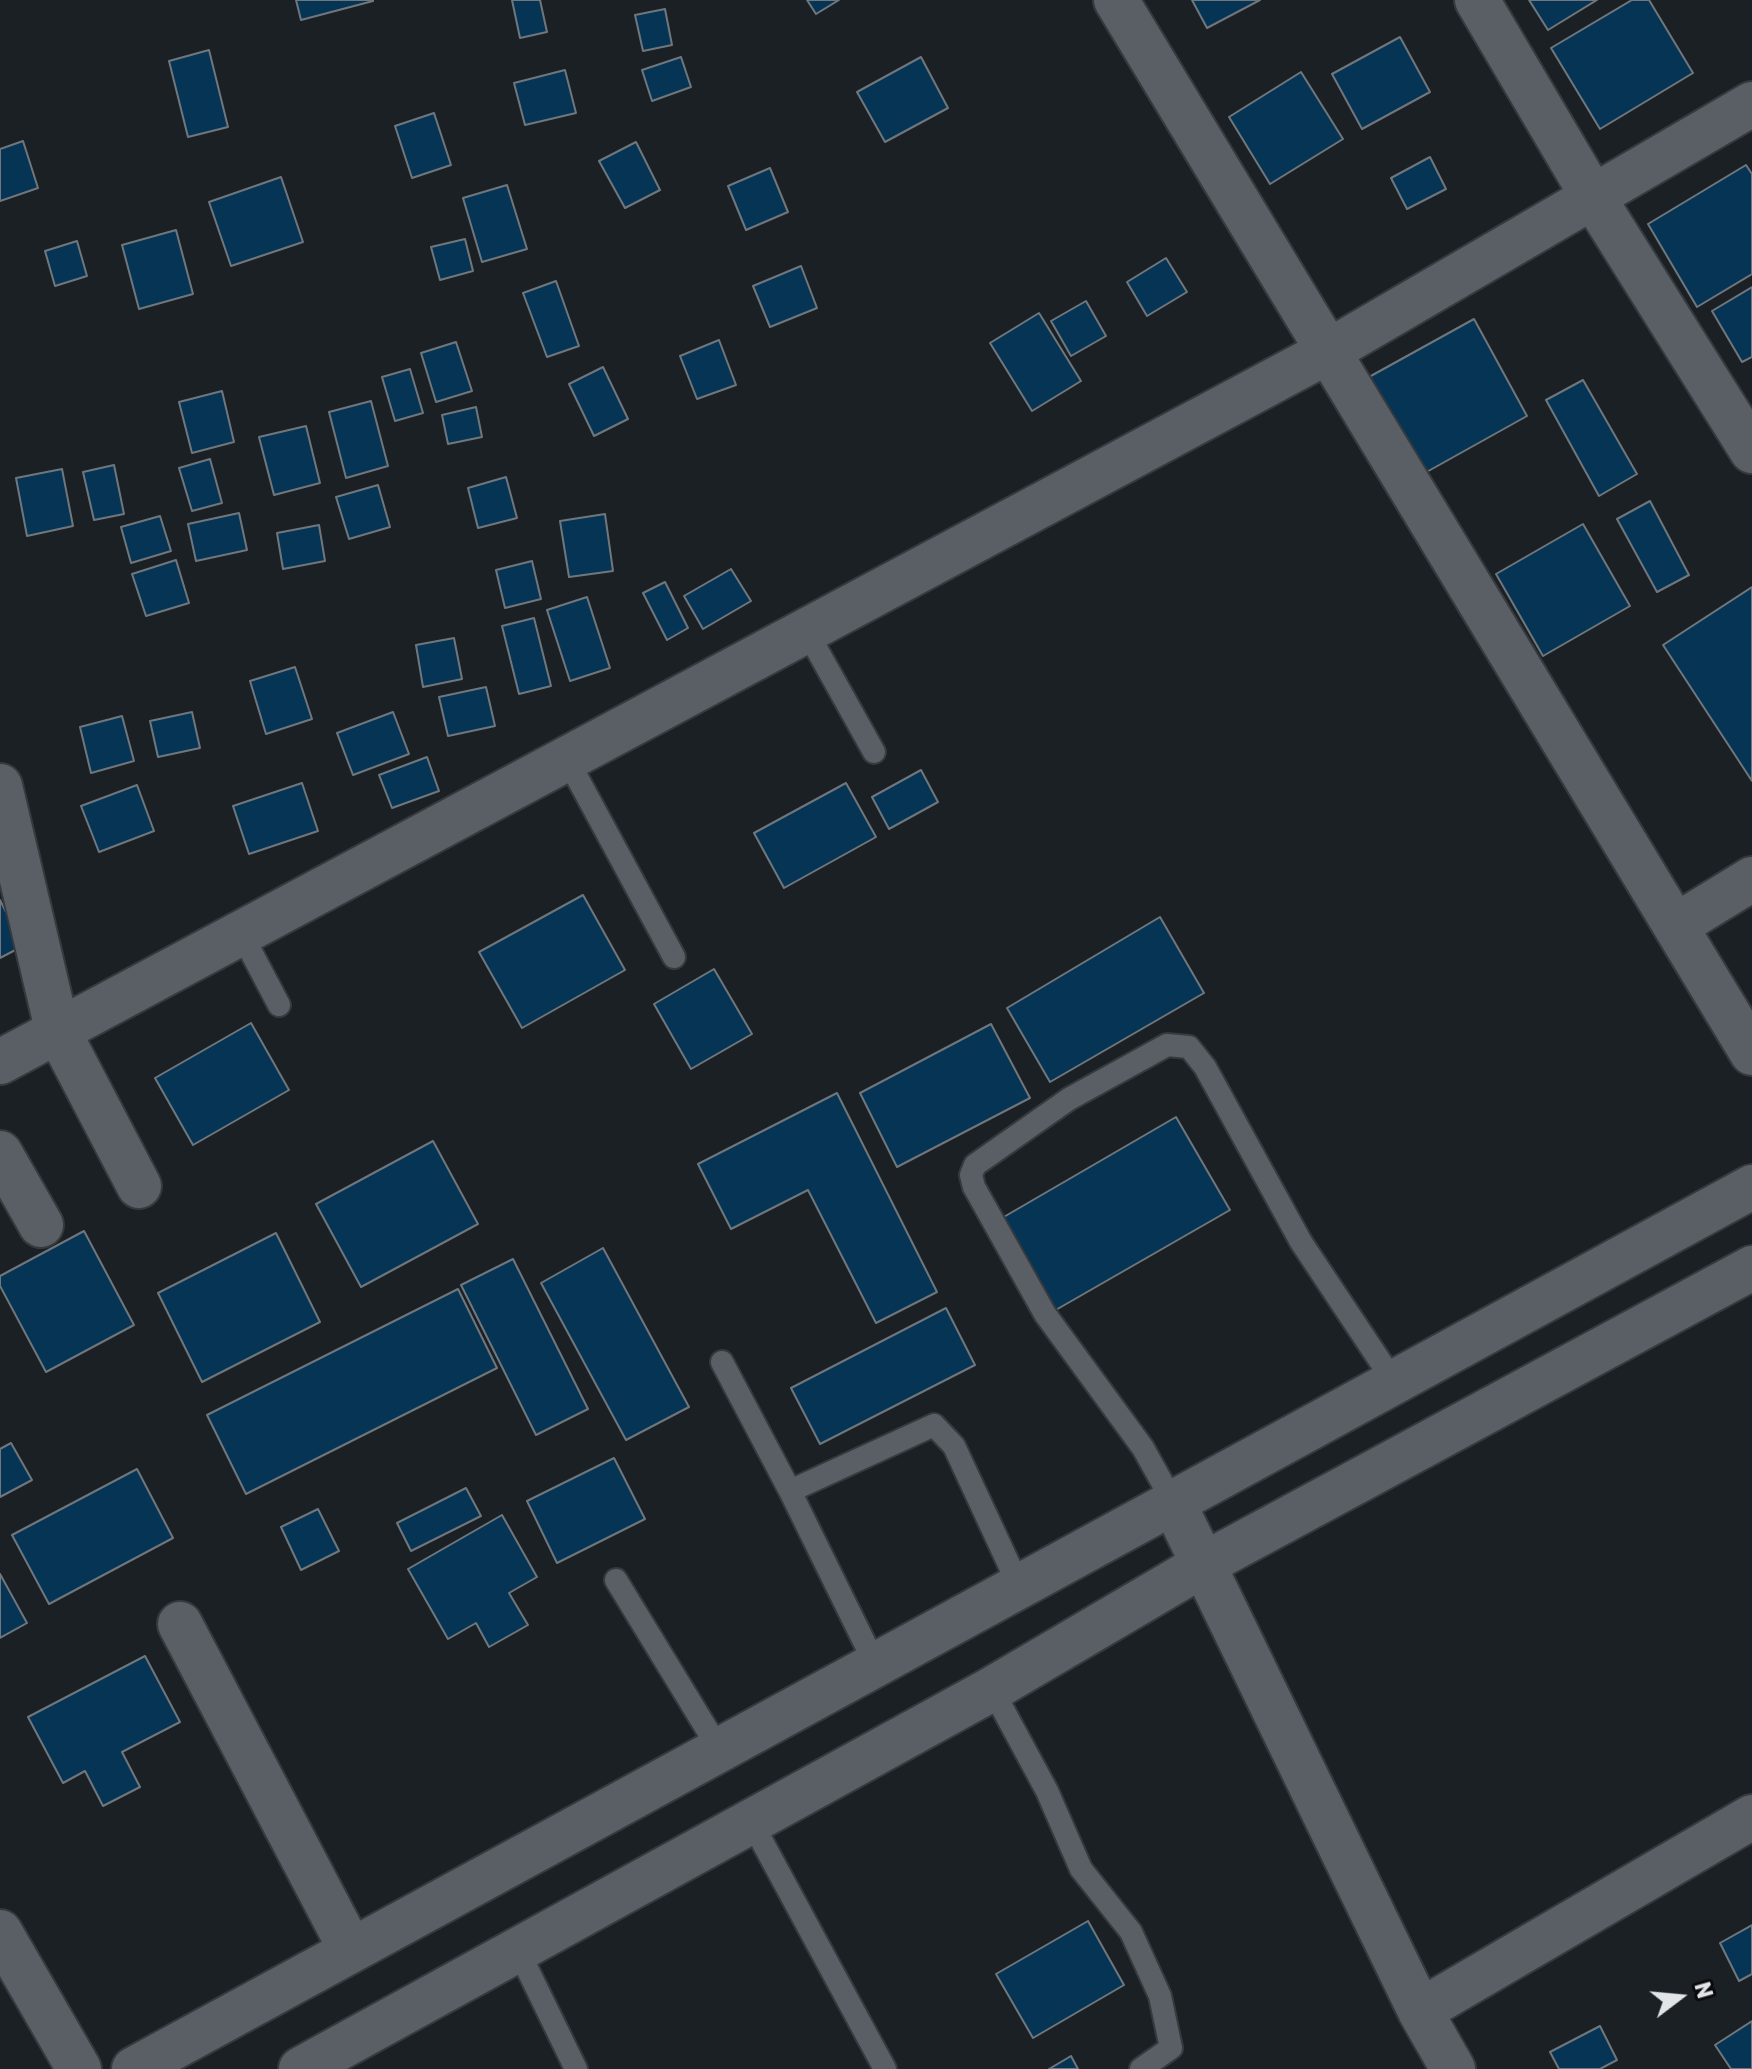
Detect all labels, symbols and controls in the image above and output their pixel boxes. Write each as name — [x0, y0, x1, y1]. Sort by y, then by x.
north arrow — [1640, 1957, 1720, 2037]
text: N — [1688, 1979, 1719, 2002]

